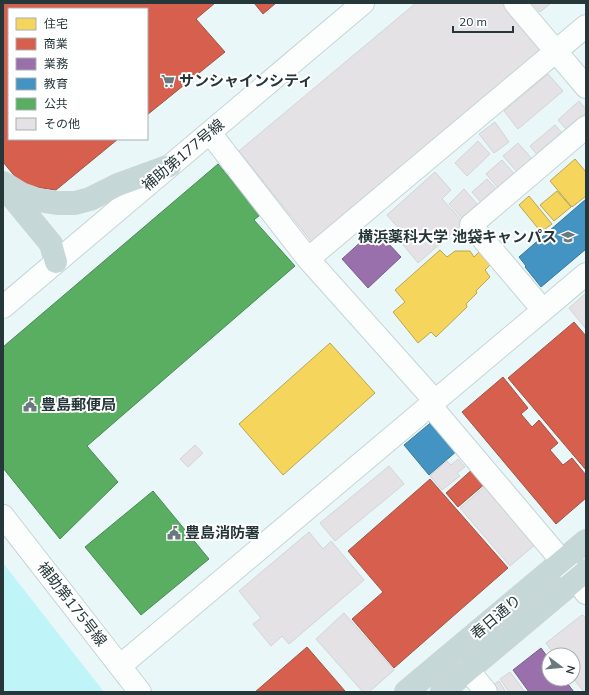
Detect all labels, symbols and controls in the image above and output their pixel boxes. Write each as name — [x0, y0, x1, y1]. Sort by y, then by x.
legend — [8, 8, 148, 140]
scale bar — [453, 8, 513, 34]
text: 20 m — [459, 14, 487, 29]
text: 住宅 — [44, 16, 68, 31]
text: 商業 — [44, 36, 68, 51]
text: 業務 — [44, 56, 68, 71]
place label: サンシャインシティ — [179, 71, 313, 90]
supermarket icon: サンシャインシティ — [160, 73, 176, 89]
text: 教育 — [44, 76, 68, 91]
text: 公共 — [44, 96, 68, 111]
street label: 補助第177号線 — [137, 115, 228, 195]
text: その他 — [44, 116, 80, 131]
place label: 横浜薬科大学 池袋キャンパス — [358, 227, 557, 246]
school or university icon: 横浜薬科大学 池袋キャンパス — [560, 229, 576, 245]
place label: 豊島郵便局 — [41, 395, 116, 414]
public building icon: 豊島郵便局 — [22, 397, 38, 413]
place label: 豊島消防署 — [185, 523, 260, 542]
public building icon: 豊島消防署 — [166, 525, 182, 541]
street label: 補助第175号線 — [34, 558, 111, 650]
street label: 春日通り — [467, 590, 525, 643]
north arrow — [541, 647, 581, 687]
text: N — [563, 664, 578, 676]

